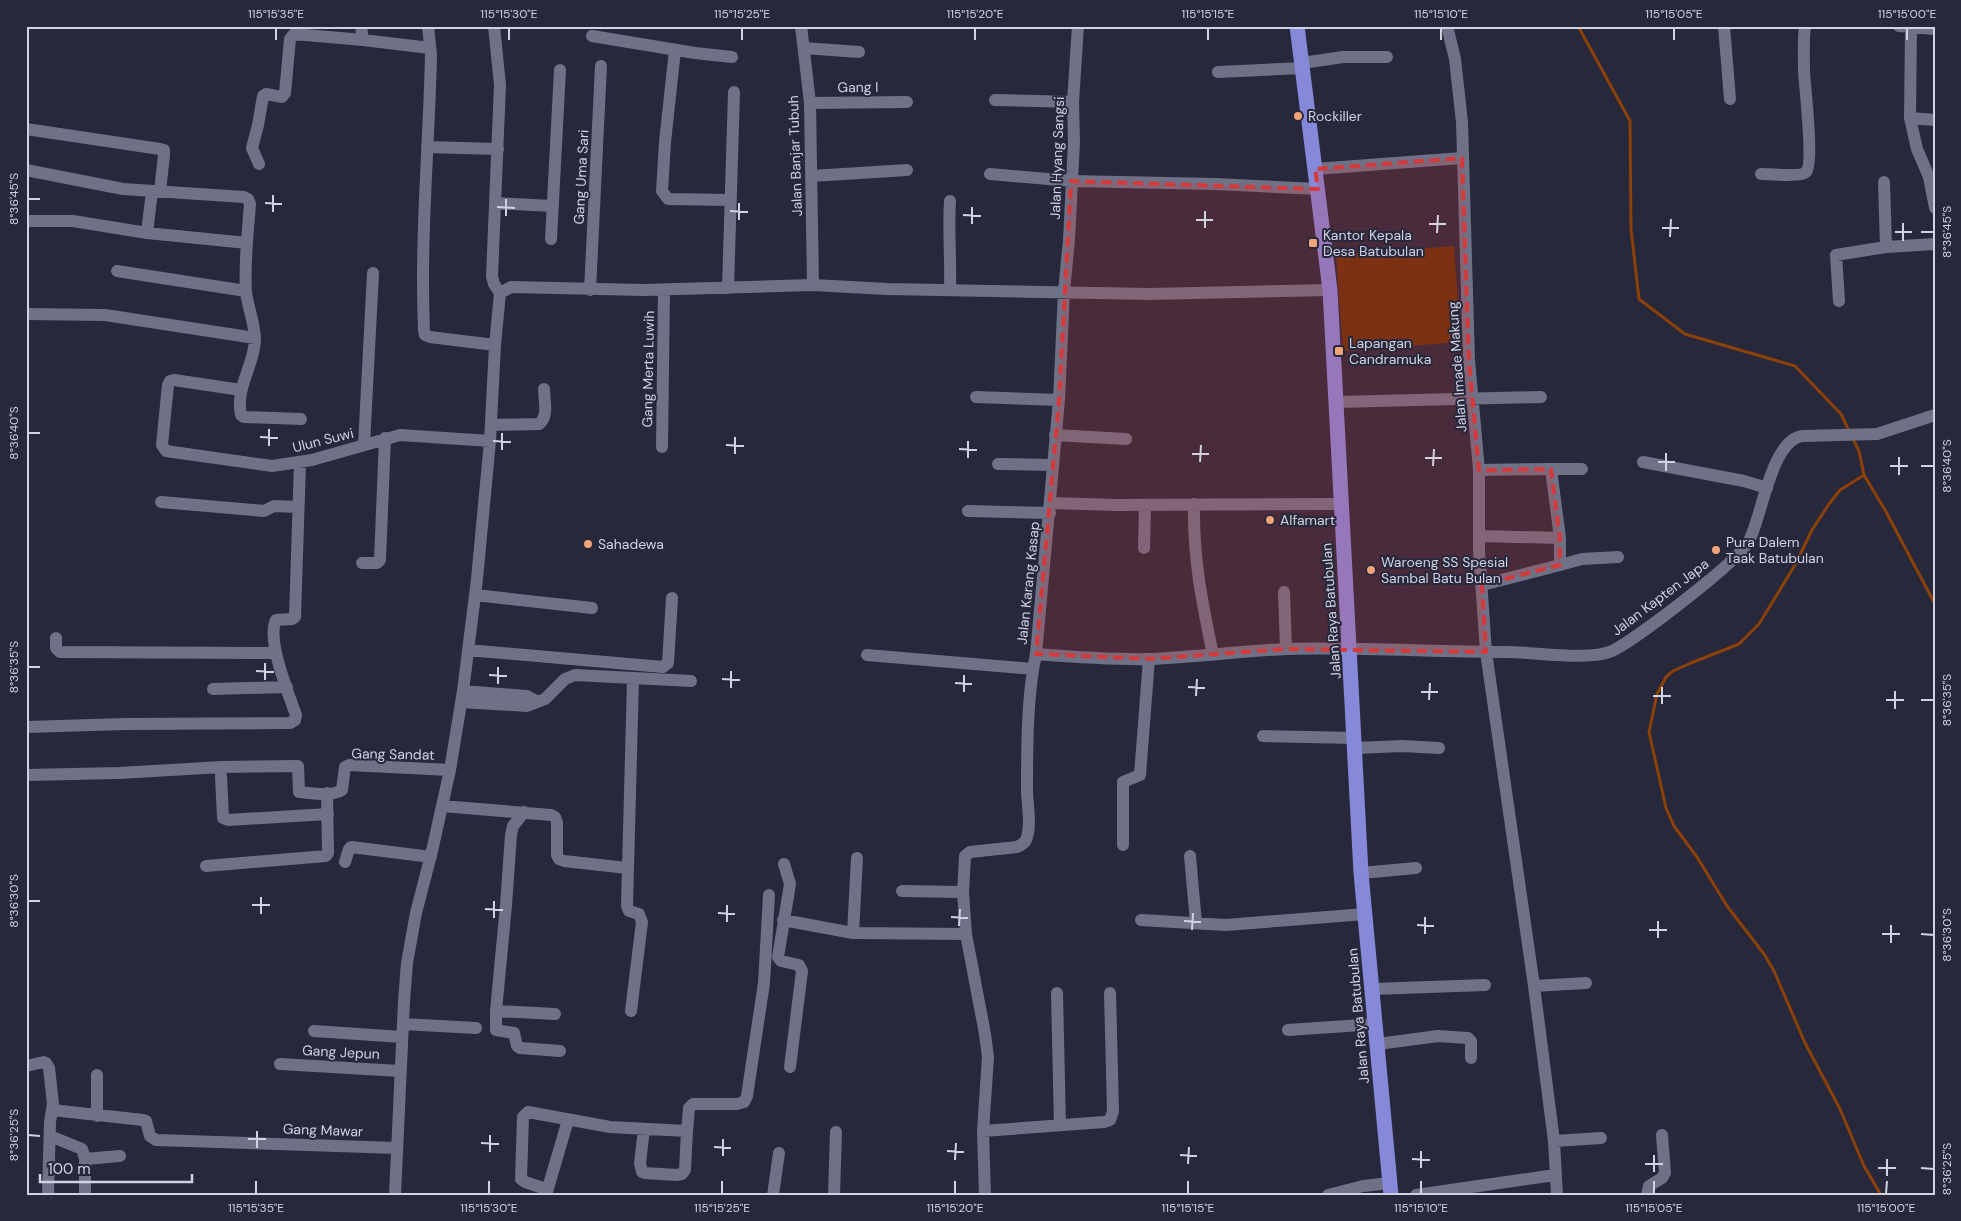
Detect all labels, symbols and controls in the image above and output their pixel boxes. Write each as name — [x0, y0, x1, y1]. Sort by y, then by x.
text: 115°15'35"E — [248, 6, 304, 22]
text: 115°15'30"E — [480, 6, 538, 22]
text: 115°15'25"E — [714, 6, 770, 22]
text: 115°15'20"E — [947, 6, 1004, 22]
text: 115°15'15"E — [1182, 6, 1235, 22]
text: 115°15'10"E — [1414, 6, 1468, 22]
text: 115°15'05"E — [1645, 6, 1703, 22]
text: 115°15'00"E — [1878, 6, 1936, 22]
street label: Gang I — [837, 78, 879, 96]
street label: Jalan Banjar Tubuh — [784, 95, 806, 217]
street label: Jalan Hyang Sangsi — [1046, 96, 1068, 220]
place label: Rockiller — [1308, 107, 1362, 125]
marker: Rockiller — [1292, 110, 1304, 122]
street label: Gang Uma Sari — [570, 129, 592, 225]
text: 8°36'45"S — [6, 173, 22, 225]
text: 8°36'45"S — [1939, 206, 1955, 258]
place label: Kantor Kepala Desa Batubulan — [1323, 226, 1424, 260]
marker: Kantor Kepala Desa Batubulan — [1307, 237, 1319, 249]
street label: Jalan Imade Makung — [1443, 301, 1471, 433]
street label: Gang Merta Luwih — [638, 310, 658, 428]
place label: Lapangan Candramuka — [1349, 334, 1431, 368]
marker: Lapangan Candramuka — [1333, 345, 1345, 357]
text: 8°36'40"S — [6, 406, 22, 460]
street label: Ulun Suwi — [291, 424, 355, 456]
text: 8°36'40"S — [1939, 439, 1955, 493]
place label: Alfamart — [1280, 511, 1335, 529]
marker: Alfamart — [1264, 514, 1276, 526]
street label: Jalan Karang Kasap — [1013, 520, 1043, 646]
place label: Pura Dalem Taak Batubulan — [1726, 533, 1824, 567]
place label: Sahadewa — [598, 535, 664, 553]
marker: Sahadewa — [582, 538, 594, 550]
street label: Jalan Raya Batubulan — [1317, 542, 1345, 680]
marker: Pura Dalem Taak Batubulan — [1710, 544, 1722, 556]
place label: Waroeng SS Spesial Sambal Batu Bulan — [1381, 553, 1508, 587]
street label: Jalan Kapten Japa — [1608, 555, 1712, 639]
marker: Waroeng SS Spesial Sambal Batu Bulan — [1365, 564, 1377, 576]
text: 8°36'35"S — [6, 641, 22, 693]
text: 8°36'35"S — [1939, 674, 1955, 726]
street label: Gang Sandat — [351, 744, 435, 764]
text: 8°36'30"S — [6, 874, 22, 928]
text: 8°36'30"S — [1939, 908, 1955, 962]
street label: Jalan Raya Batubulan — [1343, 947, 1373, 1085]
street label: Gang Jepun — [302, 1041, 380, 1063]
text: 8°36'25"S — [6, 1109, 22, 1161]
street label: Gang Mawar — [283, 1120, 363, 1140]
text: 8°36'25"S — [1939, 1143, 1955, 1195]
scale bar — [40, 1151, 192, 1183]
text: 100 m — [48, 1159, 91, 1179]
text: 115°15'35"E — [228, 1200, 284, 1216]
text: 115°15'30"E — [460, 1200, 518, 1216]
text: 115°15'25"E — [694, 1200, 750, 1216]
text: 115°15'20"E — [927, 1200, 984, 1216]
text: 115°15'15"E — [1162, 1200, 1215, 1216]
text: 115°15'10"E — [1394, 1200, 1448, 1216]
text: 115°15'05"E — [1625, 1200, 1683, 1216]
text: 115°15'00"E — [1857, 1200, 1915, 1216]

